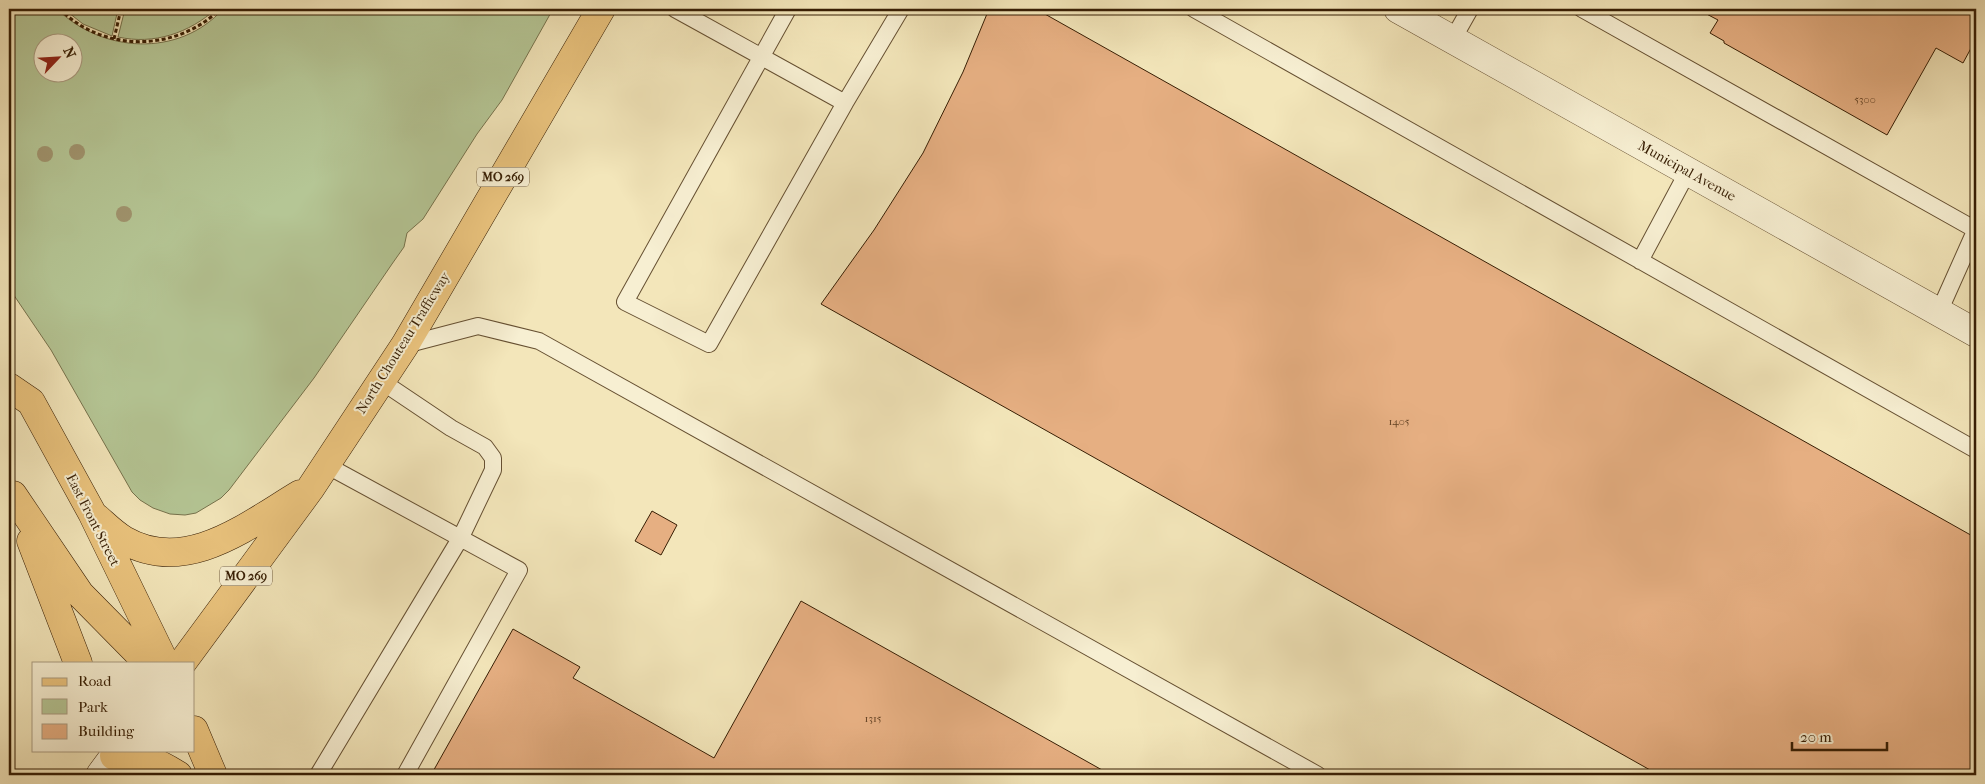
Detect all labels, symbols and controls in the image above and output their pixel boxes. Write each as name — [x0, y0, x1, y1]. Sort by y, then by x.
north arrow — [32, 32, 82, 82]
text: N — [59, 44, 79, 61]
house number: 5300 — [1854, 93, 1876, 106]
street label: Municipal Avenue — [1635, 137, 1739, 205]
road number: MO 269 — [477, 168, 529, 186]
street label: North Chouteau Trafficway — [352, 269, 454, 417]
house number: 1405 — [1388, 415, 1410, 428]
street label: East Front Street — [62, 471, 124, 569]
road number: MO 269 — [220, 566, 272, 586]
legend — [32, 662, 195, 752]
text: Road — [78, 672, 112, 690]
text: Park — [78, 698, 108, 716]
house number: 1315 — [864, 712, 882, 725]
scale bar — [1792, 719, 1888, 751]
text: Building — [78, 722, 135, 740]
text: 20 m — [1800, 728, 1832, 746]

